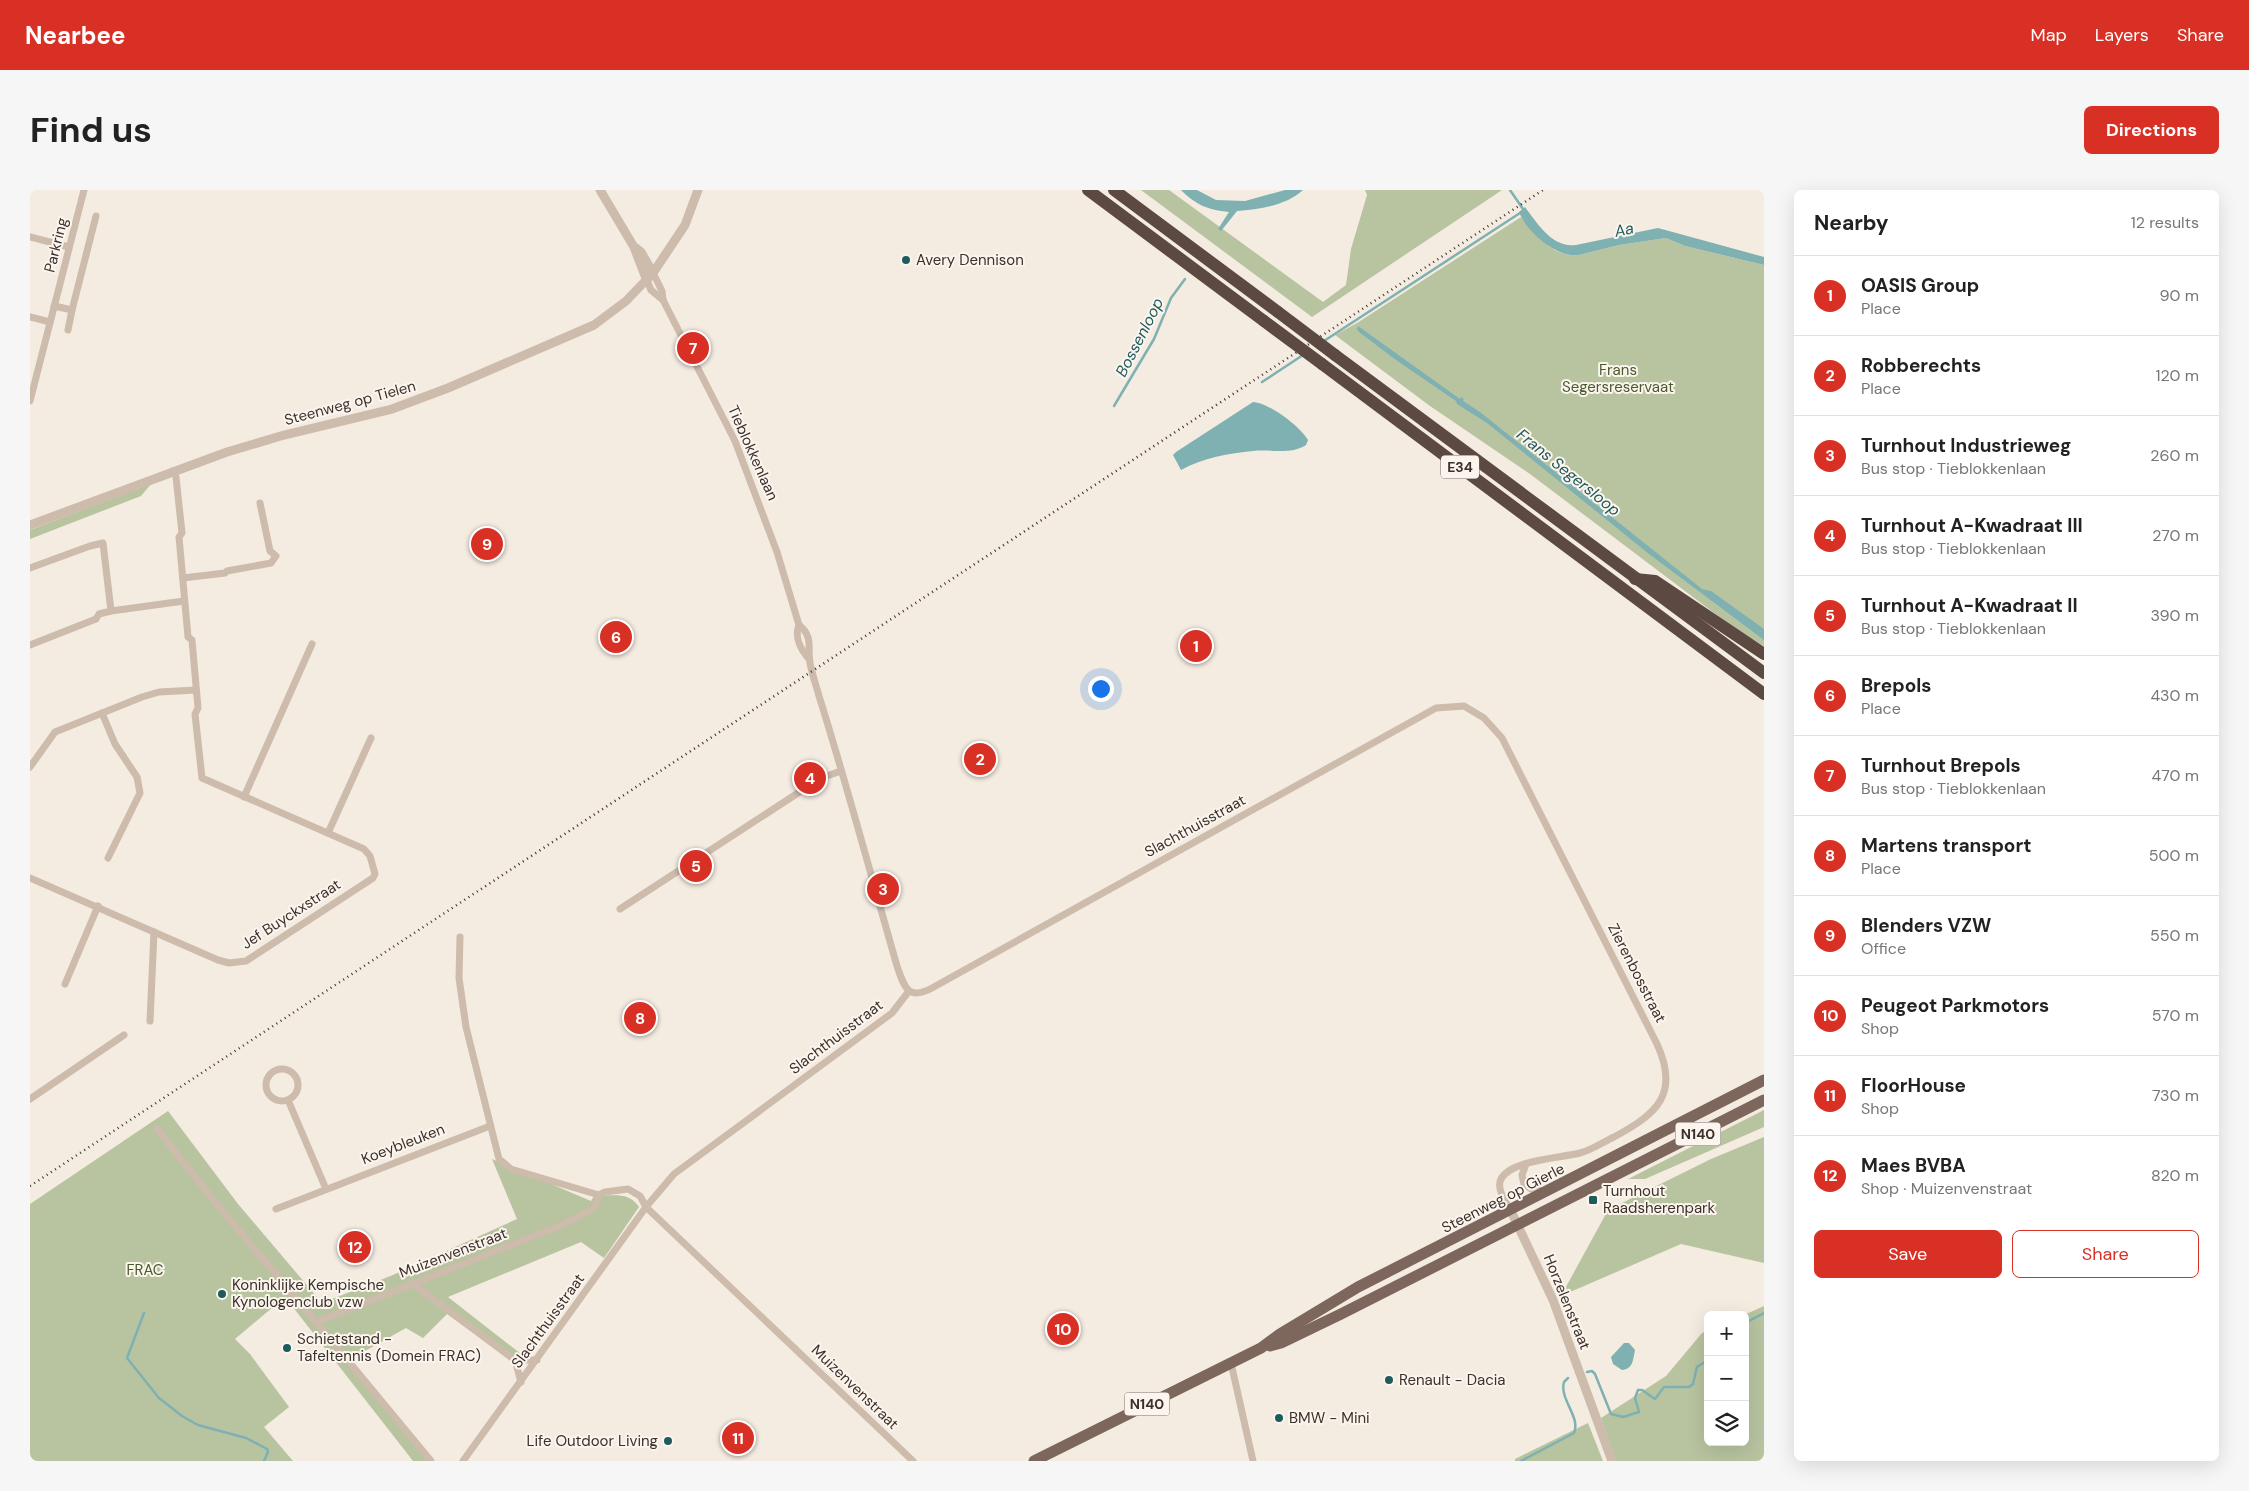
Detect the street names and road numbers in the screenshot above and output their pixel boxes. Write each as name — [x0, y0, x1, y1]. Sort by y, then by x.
street label: Parkring — [40, 216, 72, 274]
street label: Steenweg op Tielen — [282, 376, 418, 430]
street label: Tieblokkenlaan — [723, 402, 783, 504]
road number: E34 — [1441, 456, 1479, 478]
street label: Slachthuisstraat — [1141, 790, 1249, 862]
street label: Jef Buyckxstraat — [237, 874, 345, 954]
street label: Zierenbosstraat — [1603, 920, 1671, 1026]
street label: Slachthuisstraat — [785, 995, 887, 1079]
street label: Koeybleuken — [358, 1119, 448, 1169]
road number: N140 — [1676, 1122, 1720, 1146]
street label: Steenweg op Gierle — [1438, 1158, 1568, 1238]
street label: Muizenvenstraat — [396, 1223, 510, 1283]
street label: Horzelenstraat — [1539, 1251, 1595, 1353]
street label: Slachthuisstraat — [507, 1270, 589, 1372]
street label: Muizenvenstraat — [807, 1340, 903, 1434]
road number: N140 — [1124, 1392, 1170, 1416]

